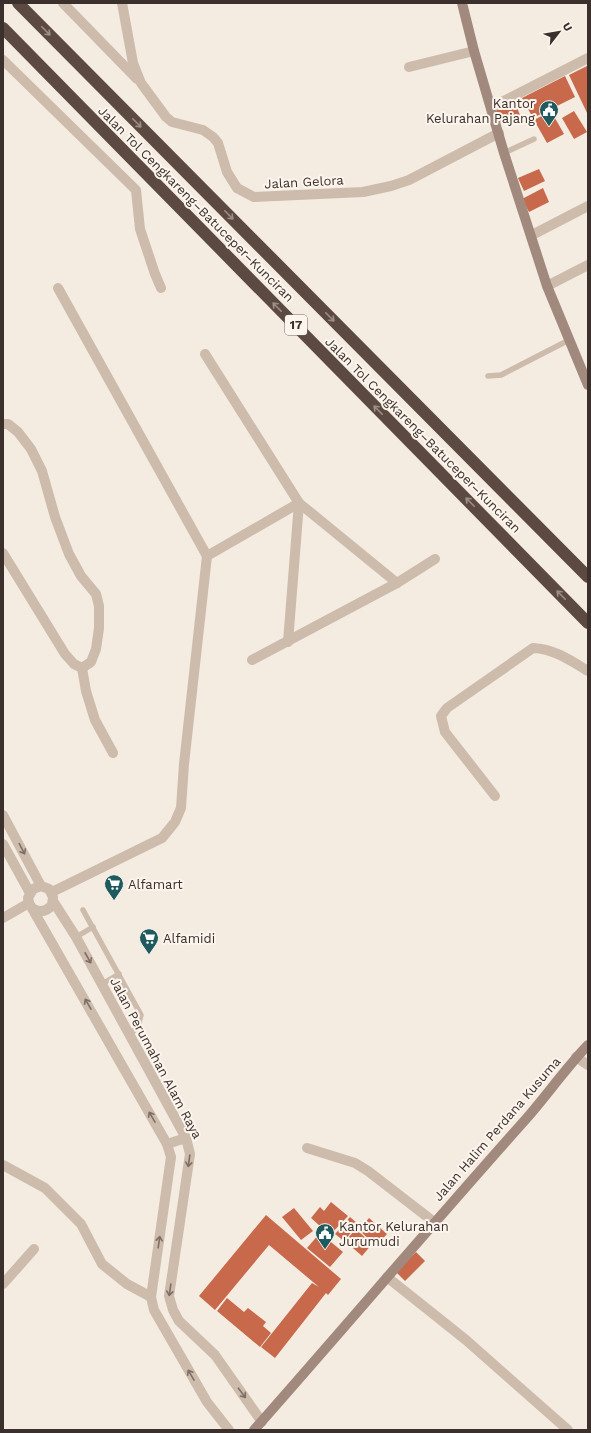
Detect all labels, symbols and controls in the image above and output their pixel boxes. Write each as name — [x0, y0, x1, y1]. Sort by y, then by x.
north arrow — [539, 12, 579, 52]
text: U — [560, 20, 575, 34]
one-way arrow — [41, 26, 51, 36]
place label: Kantor Kelurahan Pajang — [426, 96, 535, 126]
public building icon: Kantor Kelurahan Pajang — [538, 99, 560, 127]
street label: Jalan Tol Cengkareng–Batuceper–Kunciran — [95, 103, 297, 305]
one-way arrow — [132, 118, 142, 128]
street label: Jalan Gelora — [264, 172, 345, 192]
one-way arrow — [224, 210, 234, 220]
one-way arrow — [272, 302, 282, 312]
one-way arrow — [325, 313, 335, 322]
road number: 17 — [285, 315, 307, 335]
street label: Jalan Tol Cengkareng–Batuceper–Kunciran — [322, 334, 524, 536]
one-way arrow — [373, 405, 383, 414]
one-way arrow — [465, 497, 474, 507]
one-way arrow — [556, 590, 566, 600]
one-way arrow — [18, 843, 26, 855]
supermarket icon: Alfamart — [103, 873, 125, 901]
place label: Alfamart — [128, 877, 183, 892]
supermarket icon: Alfamidi — [138, 927, 160, 955]
place label: Alfamidi — [163, 931, 215, 946]
one-way arrow — [85, 952, 93, 964]
street label: Jalan Perumahan Alam Raya — [107, 975, 205, 1142]
one-way arrow — [83, 998, 91, 1010]
street label: Jalan Halim Perdana Kusuma — [430, 1054, 564, 1204]
one-way arrow — [147, 1111, 155, 1123]
one-way arrow — [185, 1154, 193, 1167]
place label: Kantor Kelurahan Jurumudi — [339, 1219, 449, 1249]
public building icon: Kantor Kelurahan Jurumudi — [314, 1222, 336, 1250]
one-way arrow — [155, 1236, 163, 1249]
one-way arrow — [166, 1283, 174, 1296]
one-way arrow — [186, 1369, 194, 1381]
one-way arrow — [238, 1388, 246, 1399]

